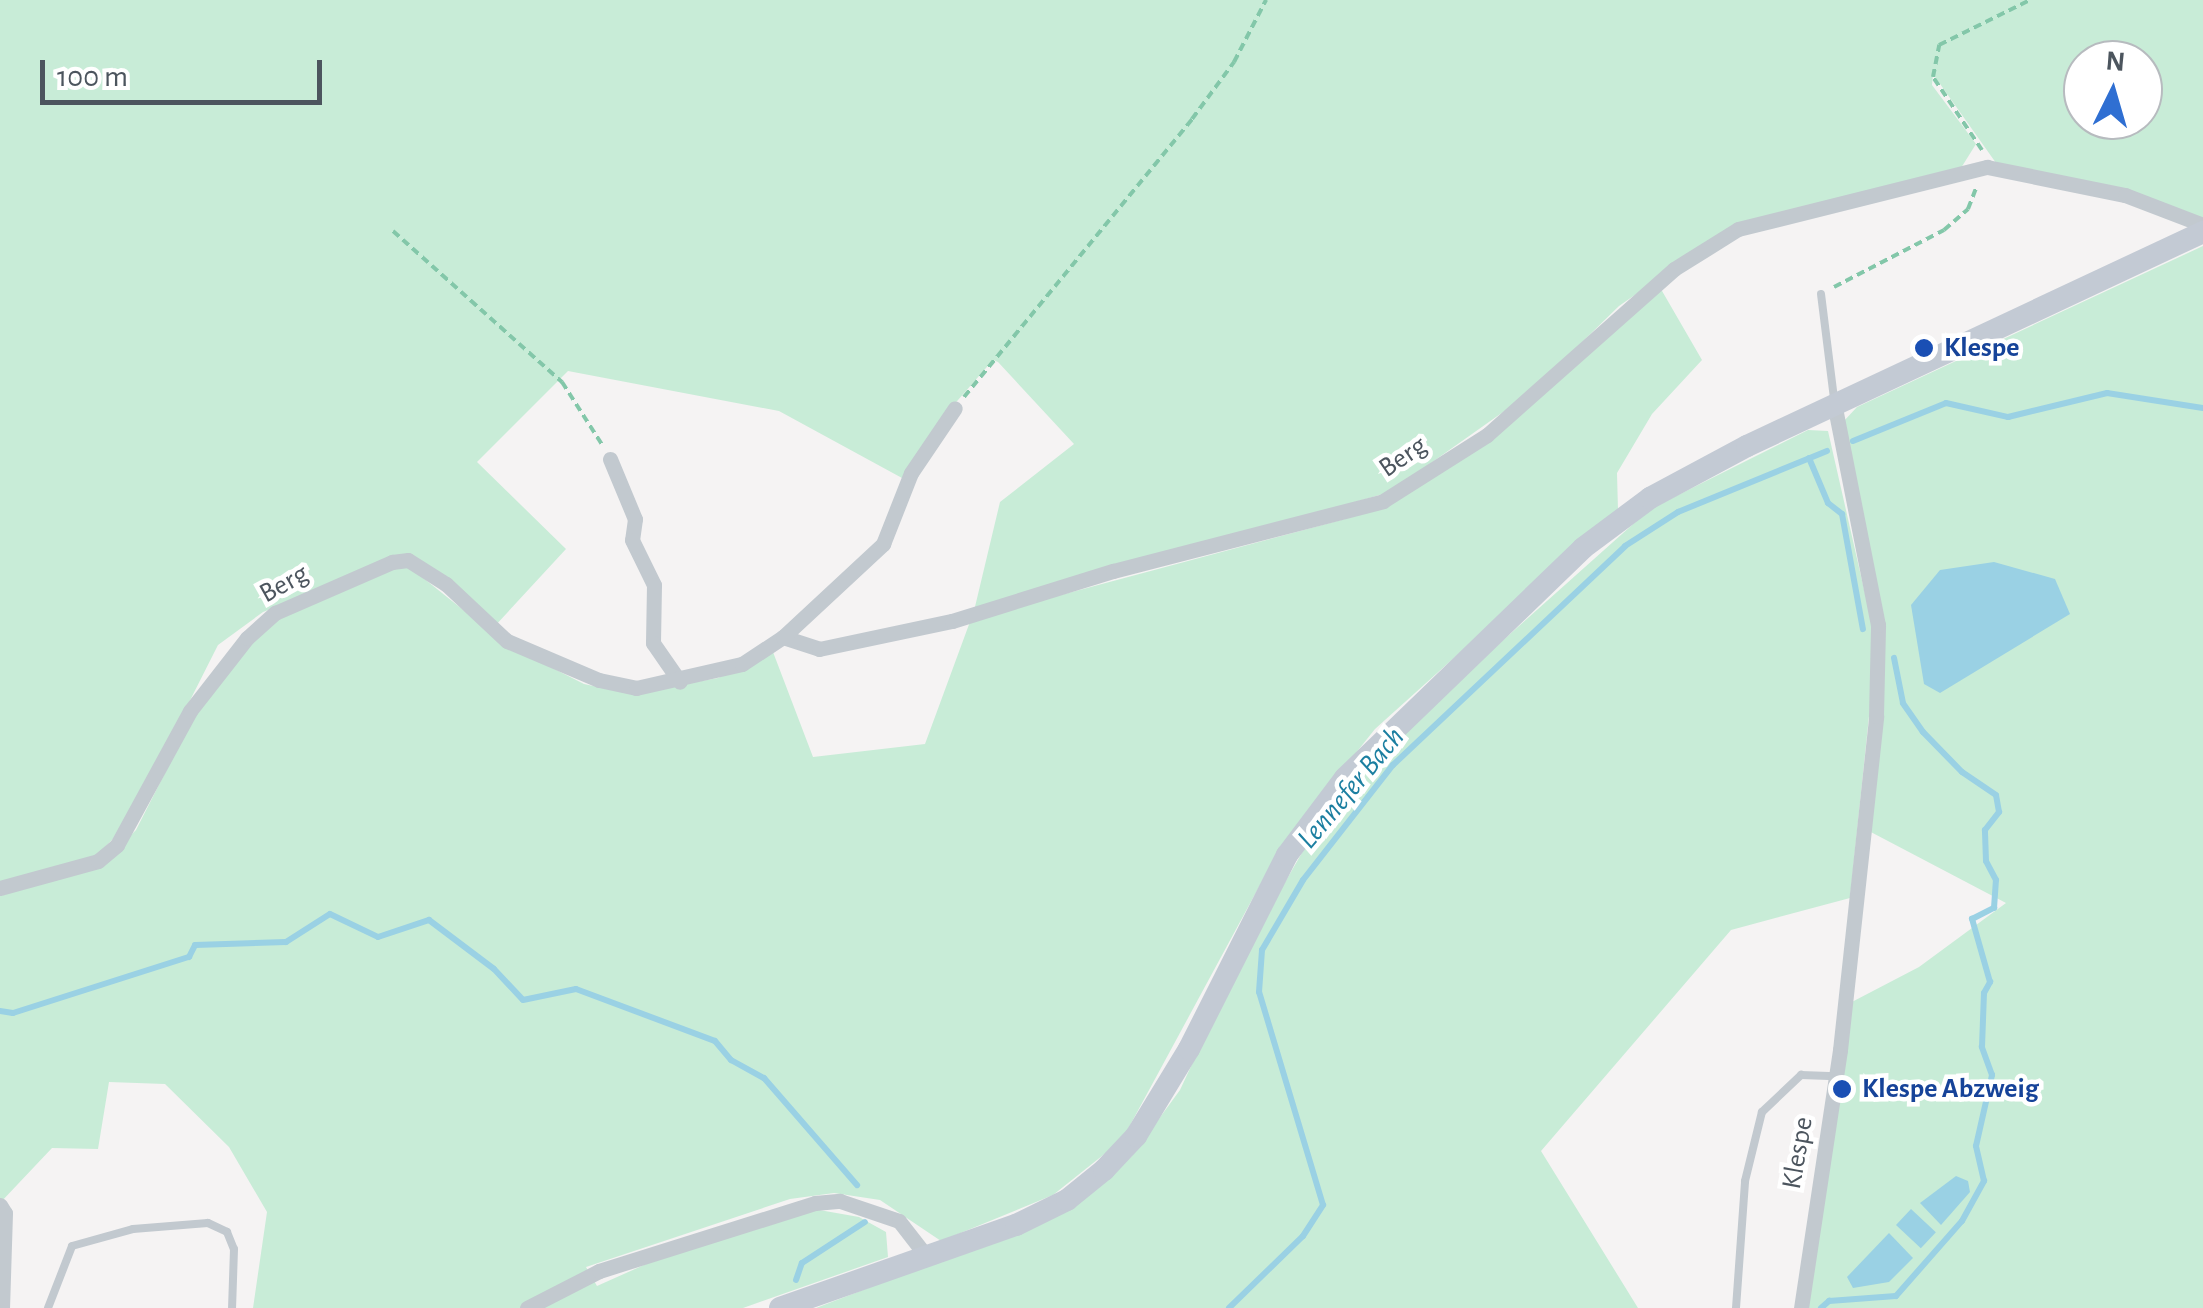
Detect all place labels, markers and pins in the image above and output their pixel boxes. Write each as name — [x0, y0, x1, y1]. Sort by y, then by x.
place label: Klespe — [1944, 331, 2019, 365]
marker: Klespe — [1913, 337, 1935, 359]
place label: Klespe Abzweig — [1862, 1072, 2039, 1106]
marker: Klespe Abzweig — [1831, 1078, 1853, 1100]

